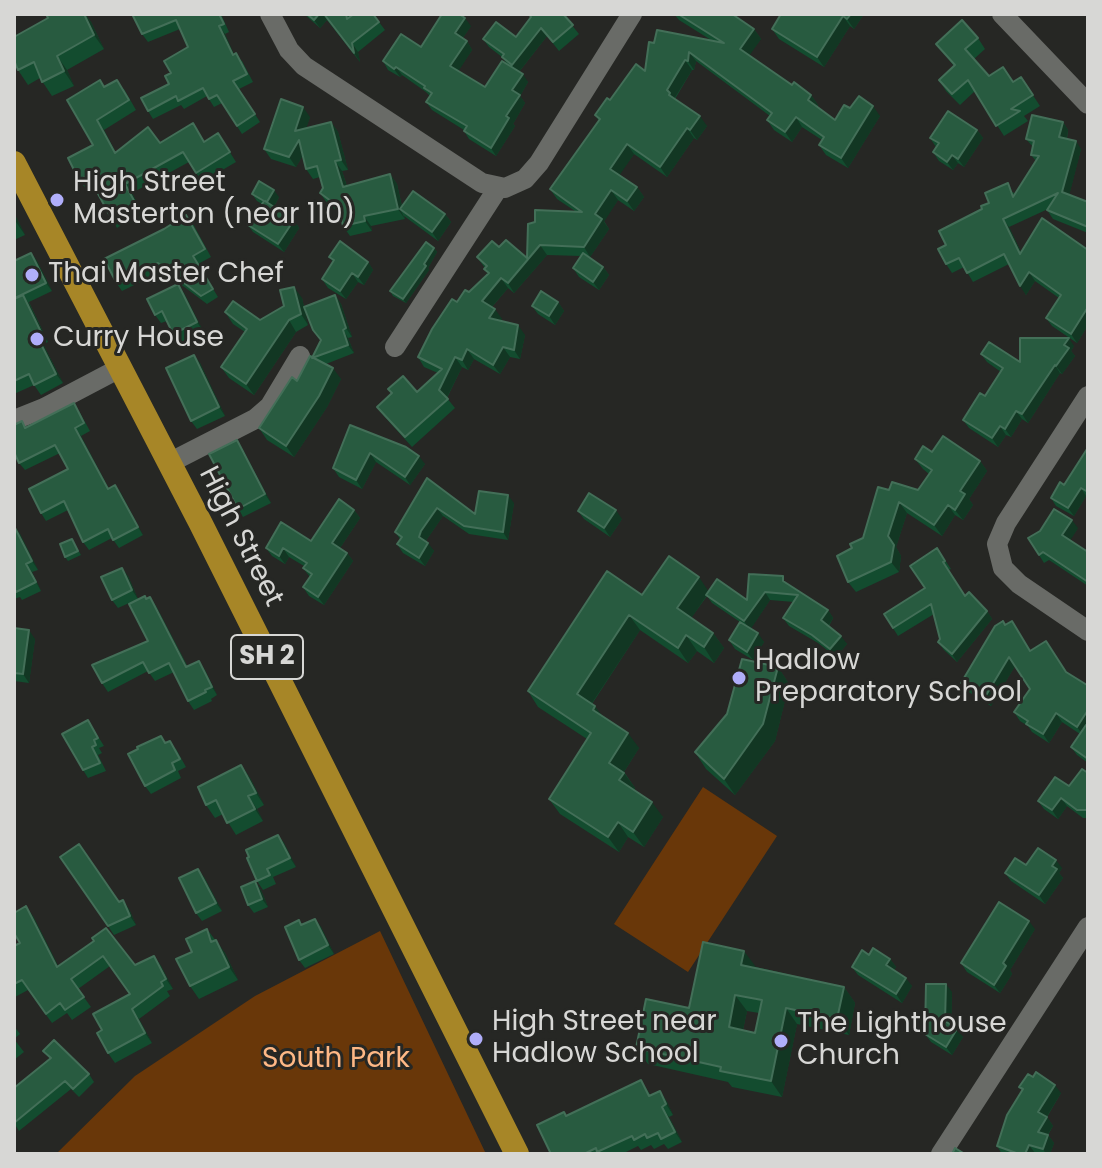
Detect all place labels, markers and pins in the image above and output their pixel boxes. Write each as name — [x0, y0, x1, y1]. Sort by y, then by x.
place label: High Street Masterton (near 110) — [73, 167, 355, 233]
marker: High Street Masterton (near 110) — [48, 191, 66, 209]
place label: Thai Master Chef — [48, 258, 284, 292]
marker: Thai Master Chef — [23, 266, 41, 284]
place label: Curry House — [53, 322, 224, 356]
marker: Curry House — [28, 330, 46, 348]
place label: Hadlow Preparatory School — [755, 645, 1022, 711]
marker: Hadlow Preparatory School — [730, 669, 748, 687]
place label: High Street near Hadlow School — [492, 1006, 717, 1072]
place label: The Lighthouse Church — [797, 1008, 1007, 1074]
marker: High Street near Hadlow School — [467, 1030, 485, 1048]
marker: The Lighthouse Church — [772, 1032, 790, 1050]

